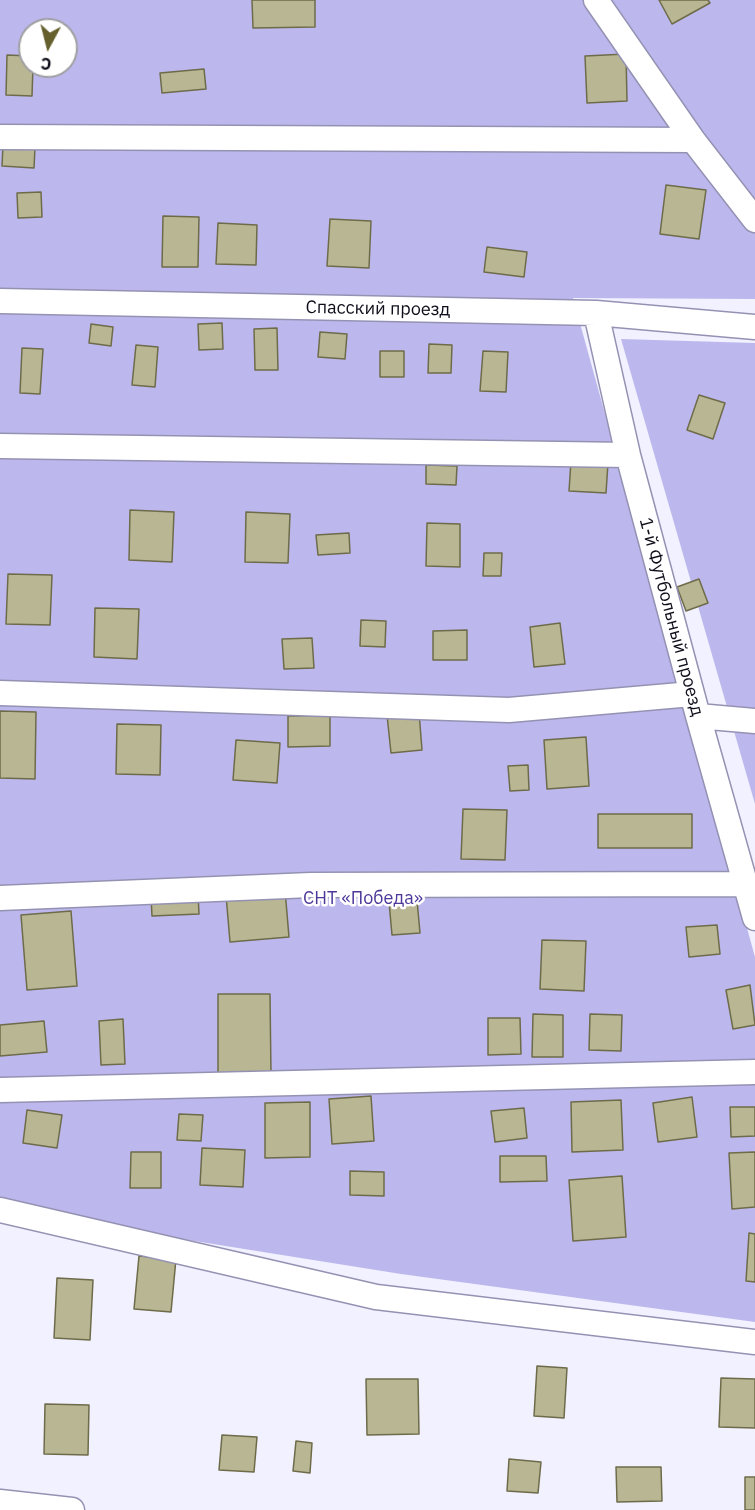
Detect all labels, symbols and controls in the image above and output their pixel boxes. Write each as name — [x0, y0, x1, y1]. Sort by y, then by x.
north arrow — [18, 18, 78, 78]
text: С — [40, 53, 52, 74]
street label: Спасский проезд — [305, 297, 451, 321]
street label: 1-й Футбольный проезд — [634, 515, 708, 719]
park label: СНТ «Победа» — [303, 888, 423, 910]

